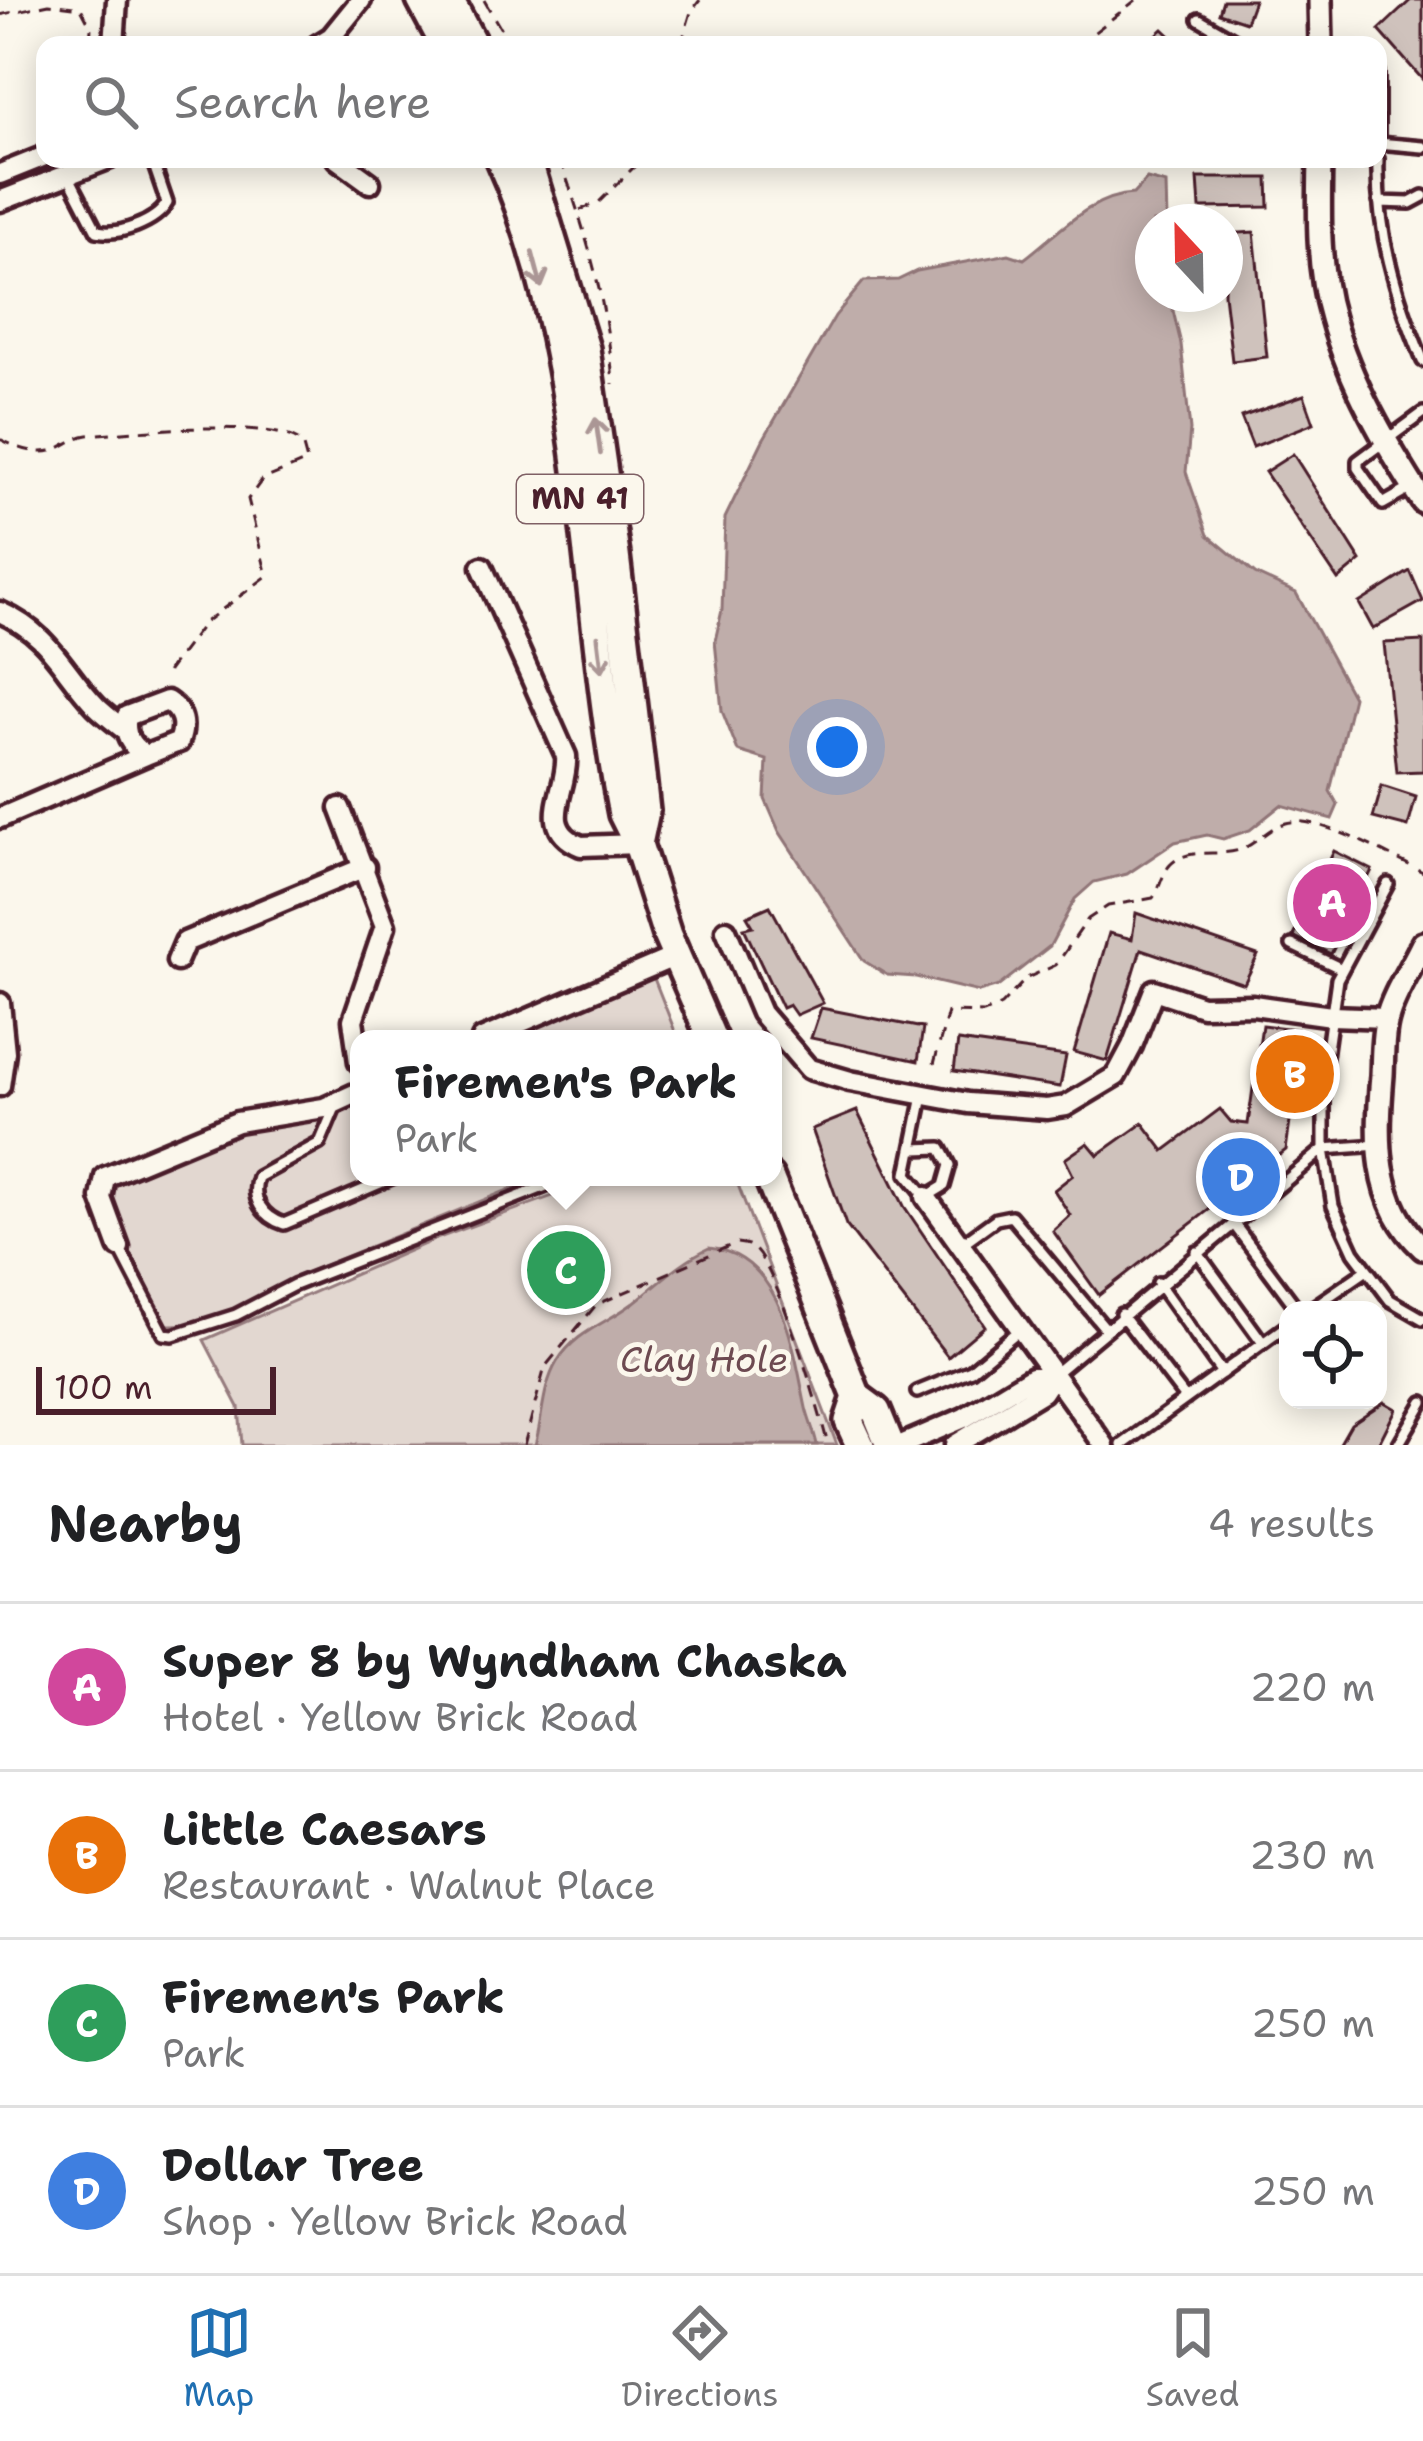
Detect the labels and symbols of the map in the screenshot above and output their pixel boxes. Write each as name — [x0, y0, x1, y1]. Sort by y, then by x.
north arrow — [1135, 204, 1243, 312]
one-way arrow — [527, 250, 549, 288]
one-way arrow — [586, 417, 609, 456]
road number: MN 41 — [517, 475, 643, 523]
one-way arrow — [589, 634, 612, 673]
your location — [807, 717, 867, 777]
pin: A — [1293, 858, 1371, 948]
pin: B — [1256, 1029, 1334, 1119]
pin: D — [1202, 1132, 1280, 1222]
pin: C — [527, 1225, 605, 1315]
water label: Clay Hole — [620, 1335, 788, 1384]
scale bar — [36, 1361, 276, 1414]

